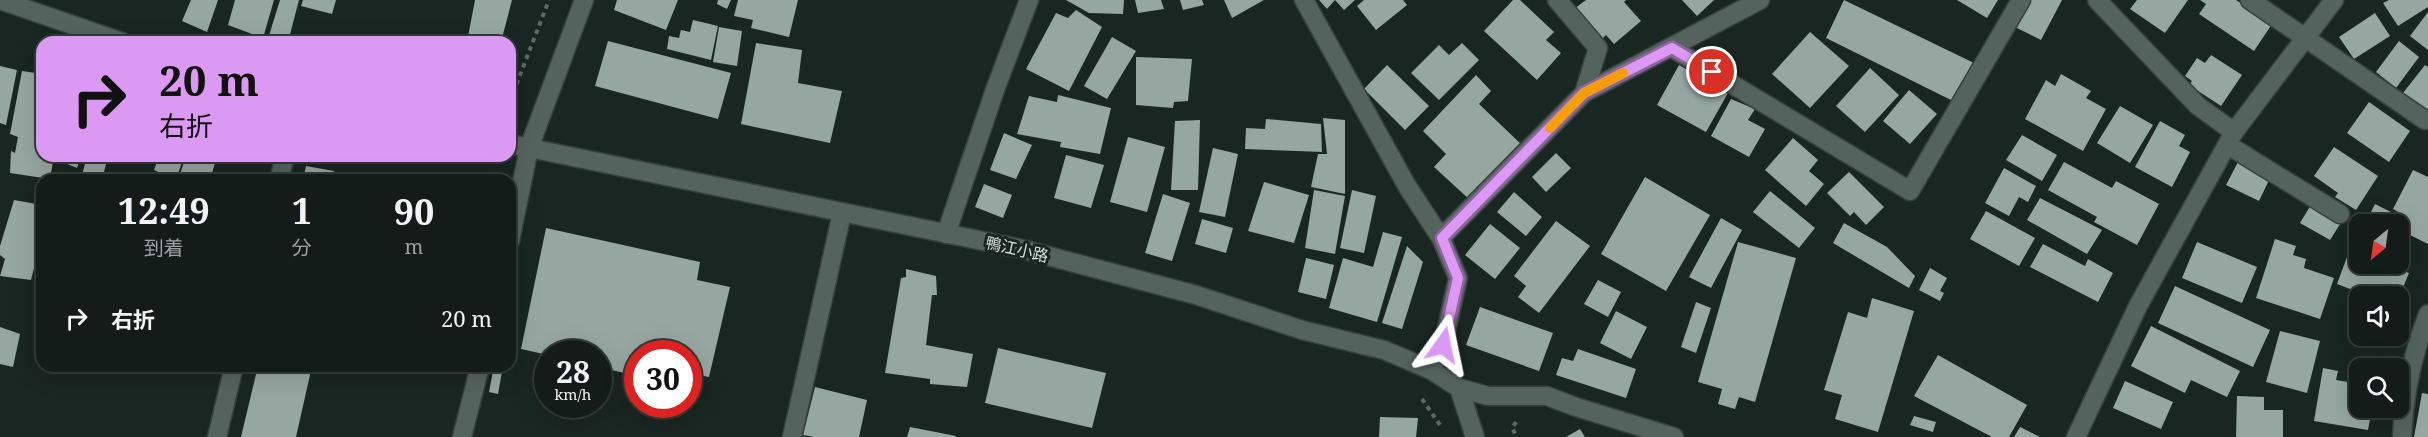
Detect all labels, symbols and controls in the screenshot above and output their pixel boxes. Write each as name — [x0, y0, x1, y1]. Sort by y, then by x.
pin — [1686, 46, 1737, 97]
text: 20 m — [159, 51, 259, 108]
icon: arrive — [1695, 55, 1728, 88]
icon: right — [60, 60, 138, 138]
text: 右折 — [159, 107, 213, 144]
text: 12:49 — [118, 186, 210, 235]
text: 1 — [292, 186, 312, 235]
text: 90 — [394, 187, 434, 236]
north arrow — [2349, 214, 2409, 274]
map controls — [2349, 214, 2409, 418]
street label: 鴨江小路 — [983, 231, 1051, 267]
text: m — [405, 233, 423, 260]
text: 到着 — [144, 234, 184, 261]
text: 分 — [292, 234, 312, 261]
button: sound — [2349, 286, 2409, 346]
icon: right — [60, 302, 93, 335]
text: 20 m — [441, 303, 492, 333]
text: 右折 — [111, 304, 155, 334]
position arrow — [1411, 313, 1475, 377]
speed limit sign: 30 — [624, 340, 702, 418]
text: 28 — [556, 351, 590, 392]
button: search — [2349, 358, 2409, 418]
text: km/h — [555, 384, 591, 404]

